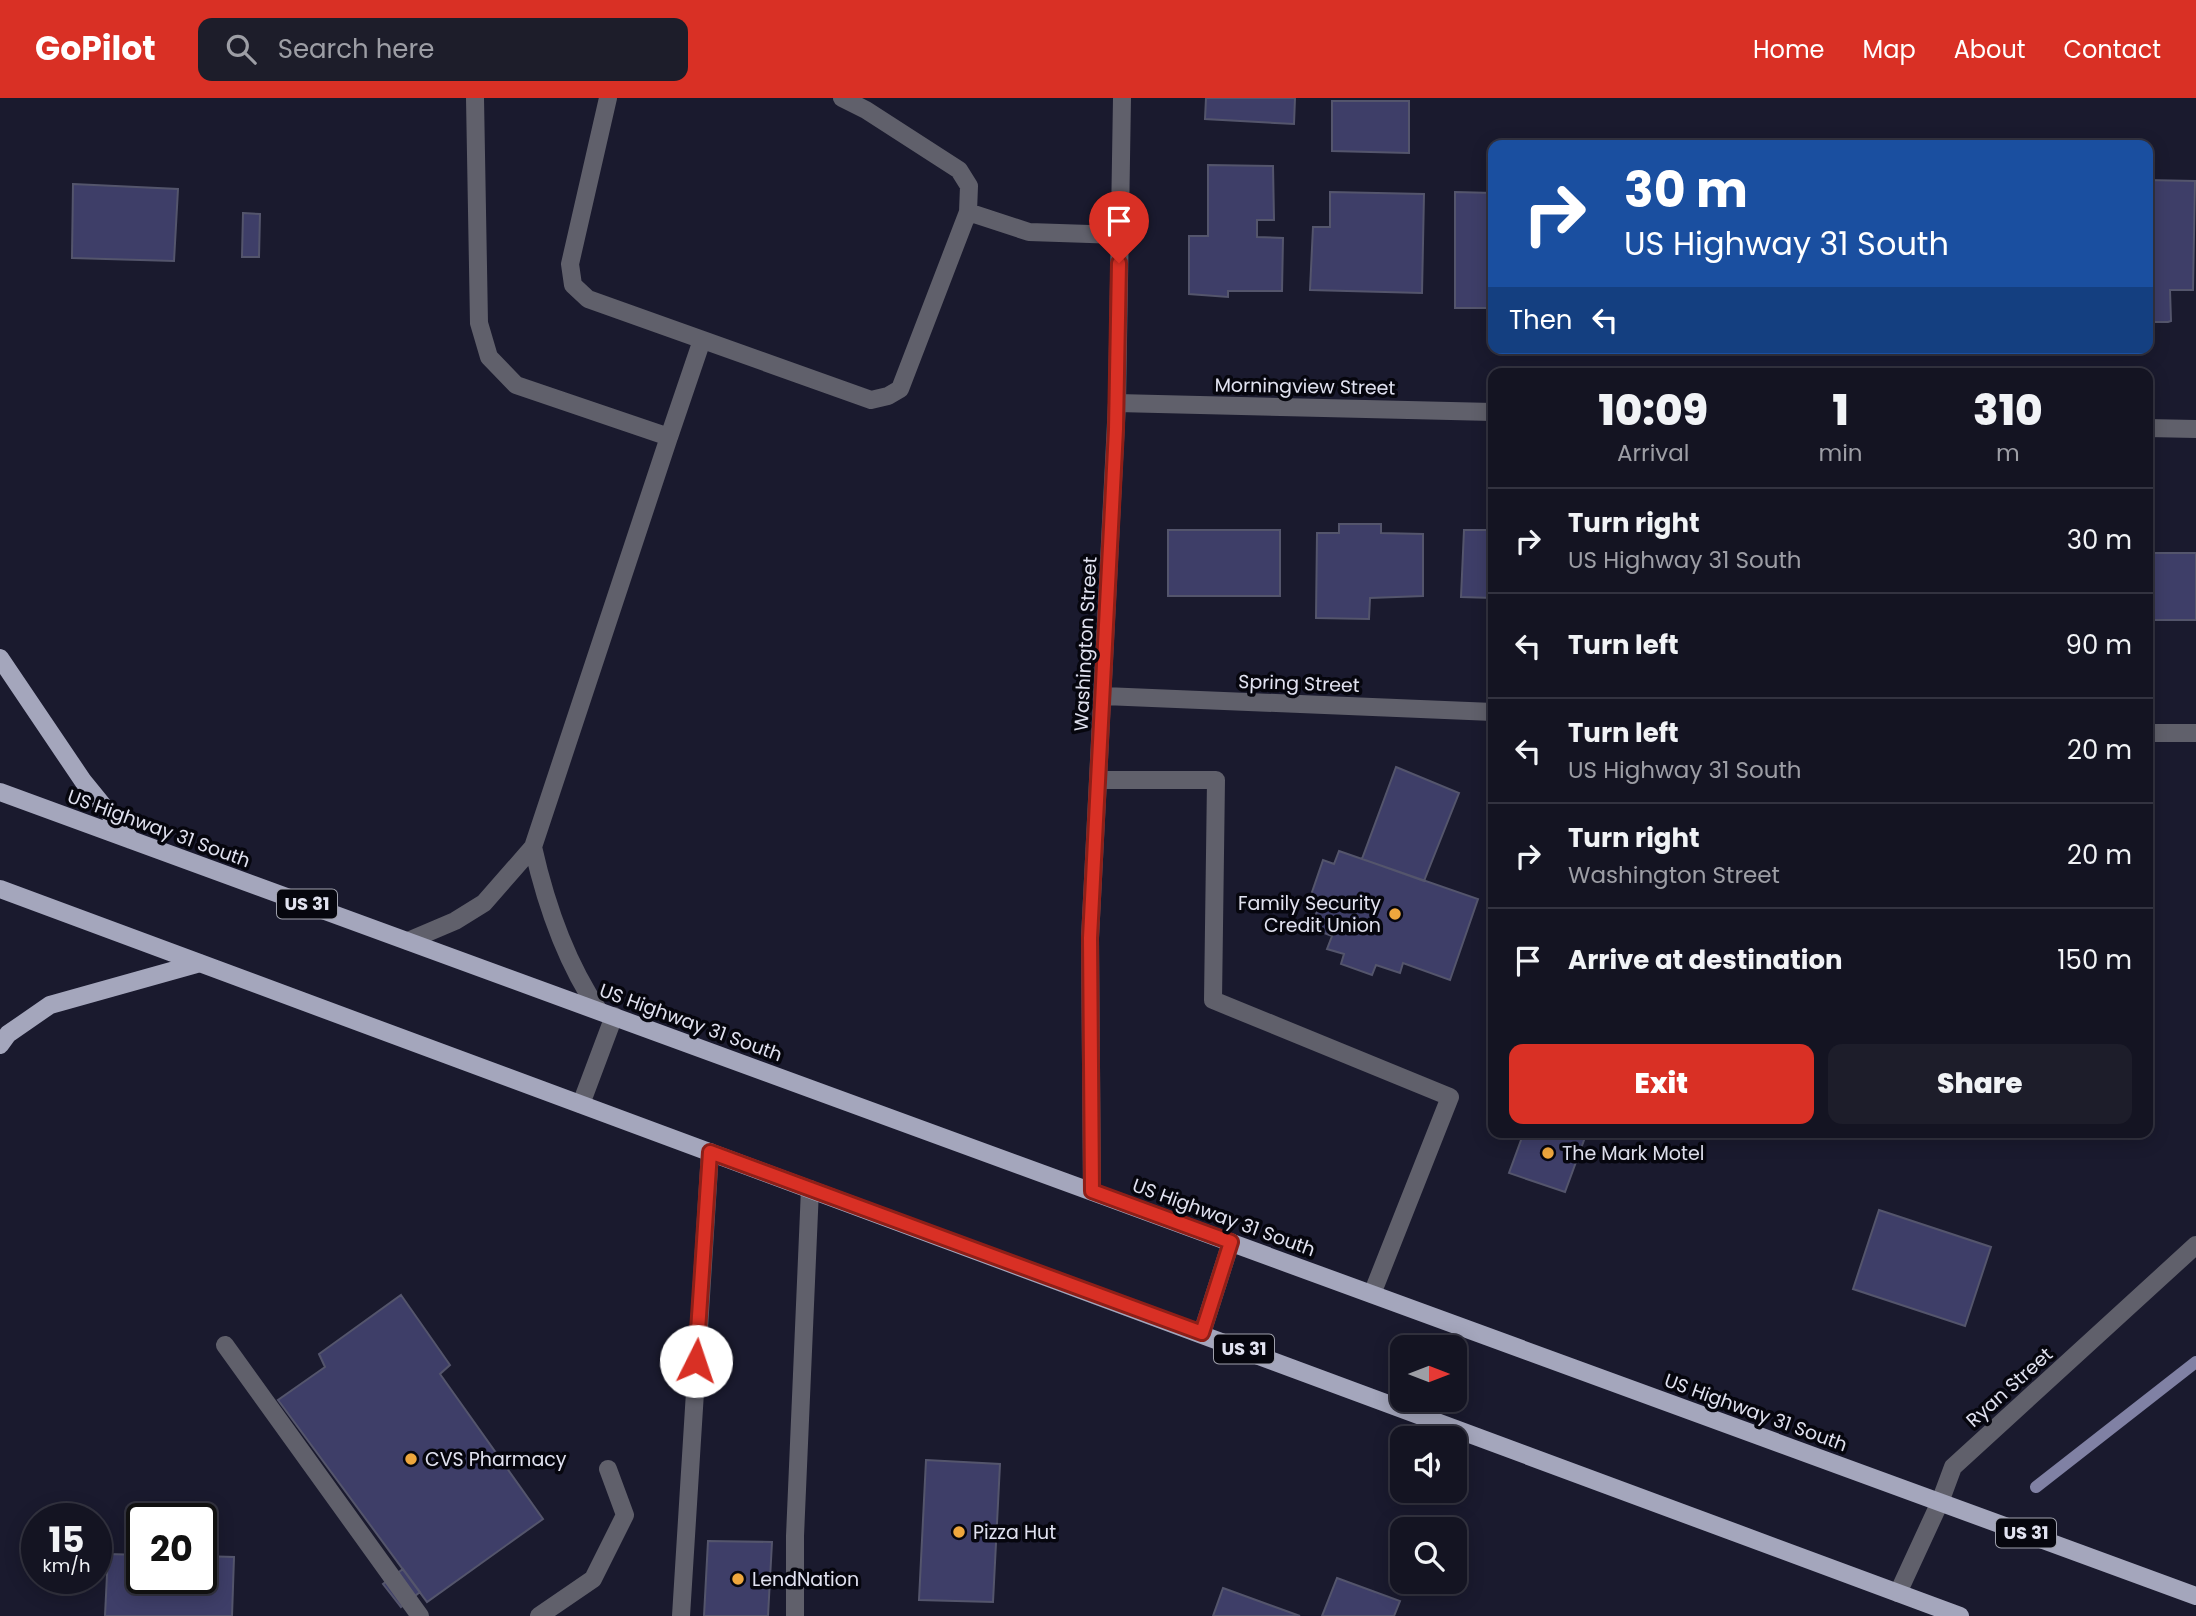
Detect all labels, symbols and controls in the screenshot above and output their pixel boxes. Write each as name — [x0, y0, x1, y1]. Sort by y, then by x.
search box — [198, 18, 688, 81]
text: GoPilot — [35, 25, 156, 72]
icon: search — [222, 30, 260, 68]
text: Search here — [278, 31, 434, 67]
text: Home — [1753, 33, 1825, 66]
text: Map — [1863, 33, 1916, 66]
text: About — [1954, 33, 2025, 66]
text: Contact — [2063, 33, 2161, 66]
text: 30 m — [1624, 156, 1748, 224]
icon: right — [1509, 168, 1600, 259]
pin — [1089, 191, 1149, 263]
icon: arrive — [1100, 202, 1138, 240]
text: US Highway 31 South — [1624, 221, 1949, 266]
icon: left — [1586, 301, 1624, 339]
text: Then — [1509, 302, 1572, 338]
street label: Morningview Street — [1214, 371, 1396, 402]
text: 10:09 — [1598, 381, 1708, 440]
text: 1 — [1832, 381, 1849, 440]
text: 310 — [1973, 381, 2043, 440]
text: Arrival — [1617, 437, 1689, 469]
text: min — [1819, 437, 1863, 469]
text: m — [1996, 437, 2020, 469]
text: Turn right — [1568, 505, 1700, 541]
icon: right — [1509, 522, 1547, 560]
text: 30 m — [2067, 522, 2132, 558]
text: US Highway 31 South — [1568, 544, 1802, 576]
street label: Washington Street — [1067, 556, 1104, 732]
icon: left — [1509, 627, 1547, 665]
text: Turn left — [1568, 627, 1679, 663]
text: 90 m — [2066, 627, 2132, 663]
street label: Spring Street — [1238, 668, 1360, 699]
text: Turn left — [1568, 715, 1679, 751]
icon: left — [1509, 732, 1547, 770]
text: 20 m — [2067, 732, 2132, 768]
text: US Highway 31 South — [1568, 754, 1802, 786]
street label: US Highway 31 South — [64, 783, 254, 874]
text: Turn right — [1568, 820, 1700, 856]
icon: right — [1509, 837, 1547, 875]
text: 20 m — [2067, 837, 2132, 873]
text: Washington Street — [1568, 859, 1780, 891]
road number: US 31 — [277, 890, 337, 918]
place label: Family Security Credit Union — [1238, 890, 1381, 939]
marker: Family Security Credit Union — [1387, 906, 1403, 922]
icon: arrive — [1509, 942, 1547, 980]
text: Arrive at destination — [1568, 942, 1843, 978]
text: 150 m — [2057, 942, 2132, 978]
street label: US Highway 31 South — [596, 977, 786, 1068]
button: Exit — [1509, 1044, 1814, 1124]
button: Share — [1828, 1044, 2132, 1124]
place label: The Mark Motel — [1562, 1140, 1704, 1167]
marker: The Mark Motel — [1540, 1145, 1556, 1161]
street label: US Highway 31 South — [1129, 1172, 1319, 1263]
position arrow — [659, 1324, 733, 1398]
road number: US 31 — [1214, 1334, 1274, 1364]
north arrow — [1390, 1335, 1466, 1412]
map controls — [1390, 1335, 1467, 1594]
street label: Ryan Street — [1960, 1341, 2059, 1434]
street label: US Highway 31 South — [1661, 1367, 1851, 1458]
button: sound — [1390, 1426, 1467, 1503]
place label: CVS Pharmacy — [425, 1446, 567, 1473]
marker: CVS Pharmacy — [403, 1451, 419, 1467]
speed limit sign: 20 — [126, 1503, 217, 1594]
text: 15 — [49, 1515, 84, 1564]
button: search — [1390, 1517, 1467, 1594]
road number: US 31 — [1996, 1518, 2056, 1548]
place label: Pizza Hut — [973, 1519, 1056, 1546]
marker: Pizza Hut — [951, 1524, 967, 1540]
text: km/h — [43, 1553, 90, 1578]
place label: LendNation — [752, 1566, 859, 1593]
marker: LendNation — [730, 1571, 746, 1587]

